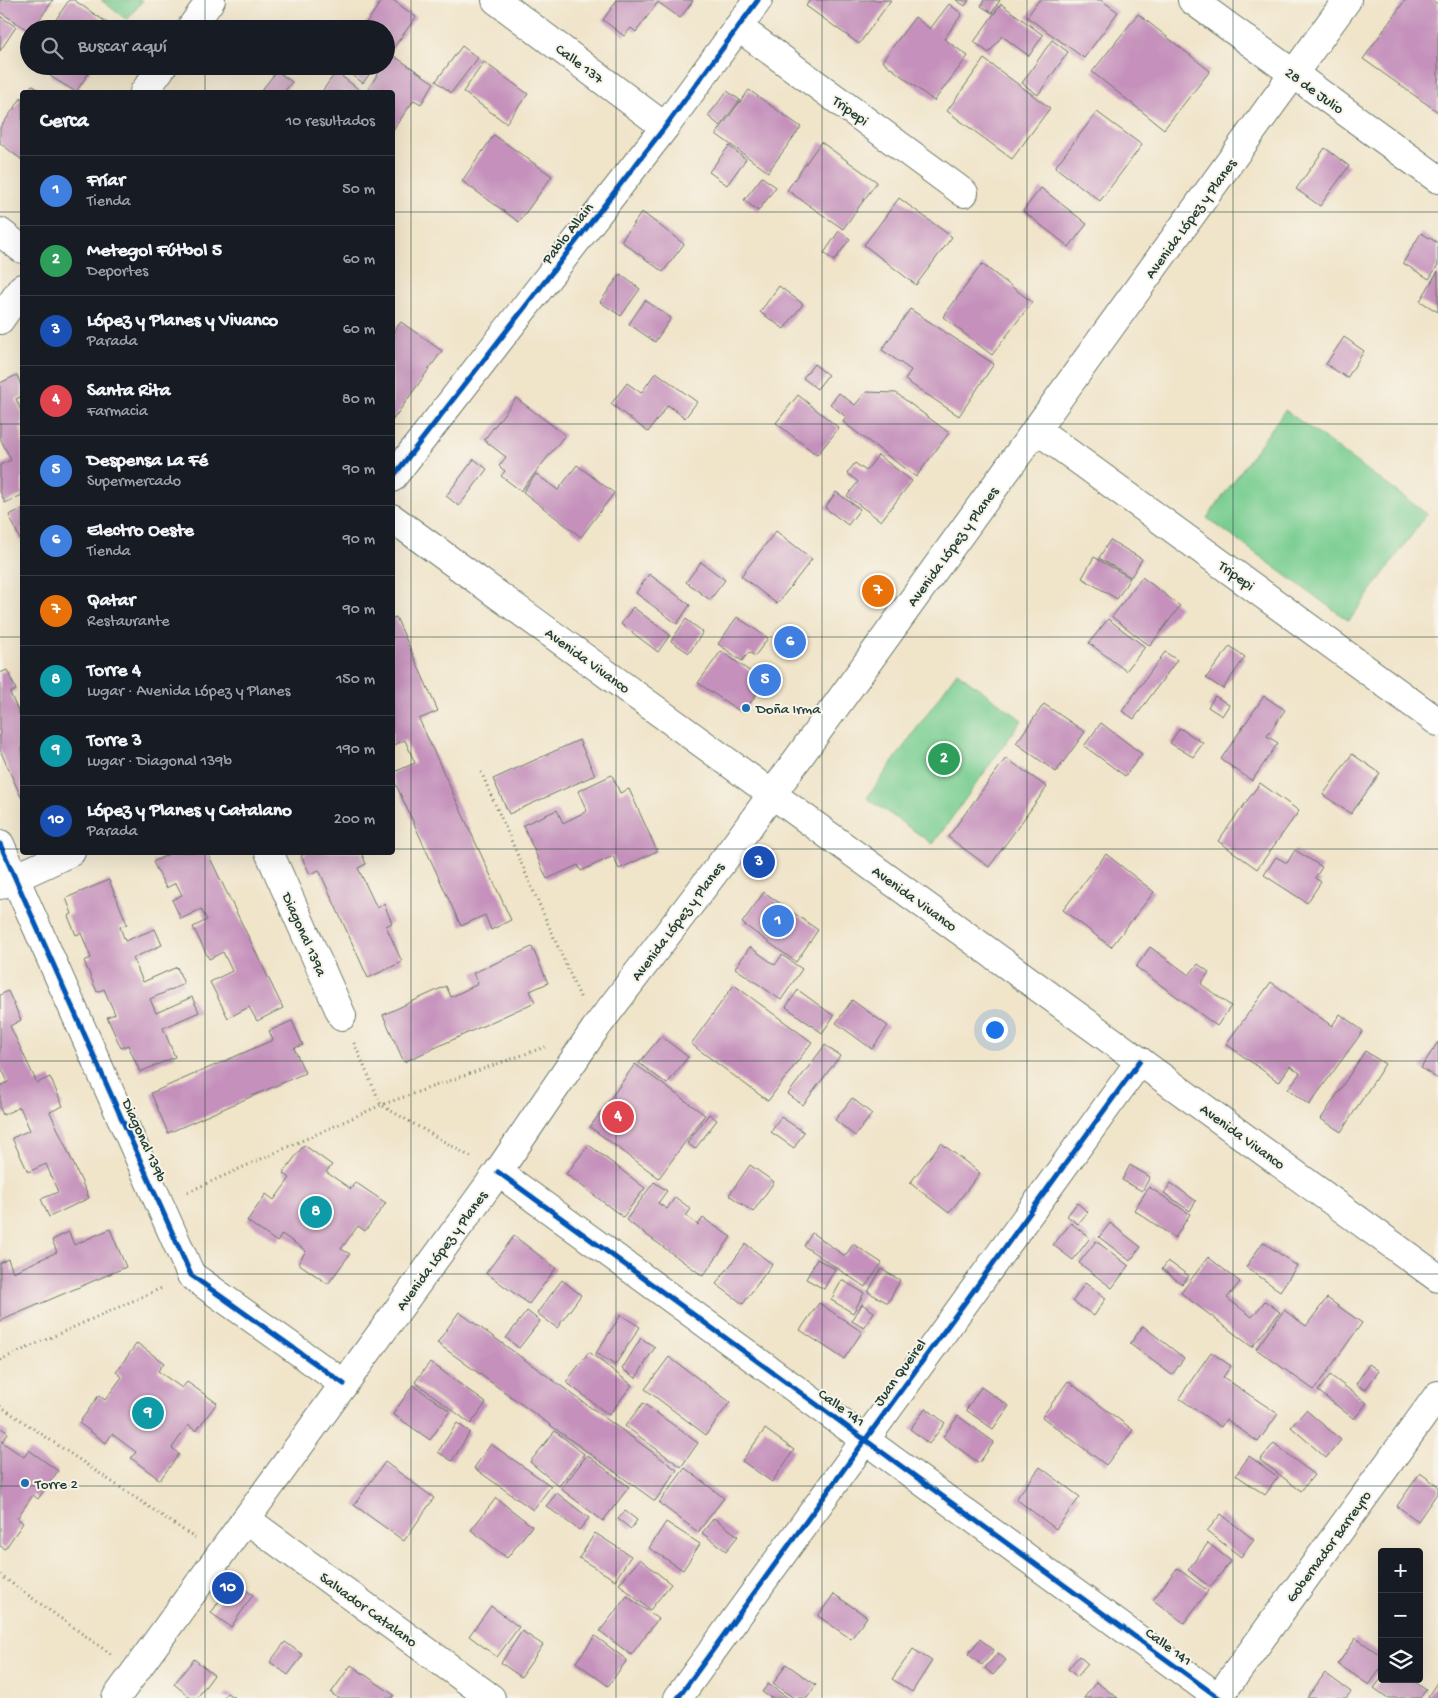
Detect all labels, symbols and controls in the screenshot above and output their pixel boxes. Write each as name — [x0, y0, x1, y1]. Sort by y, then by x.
search box — [20, 20, 395, 75]
icon: search — [38, 34, 66, 62]
text: Buscar aquí — [78, 36, 167, 59]
street label: Calle 137 — [551, 41, 608, 89]
street label: 28 de Julio — [1281, 64, 1347, 119]
street label: Tripepi — [828, 92, 871, 131]
text: Cerca — [40, 110, 88, 135]
text: 10 resultados — [286, 113, 375, 132]
street label: Avenida López y Planes — [1142, 155, 1242, 283]
text: Fríar — [87, 170, 125, 193]
text: 1 — [53, 181, 59, 200]
text: 50 m — [342, 181, 375, 200]
text: Tienda — [87, 193, 131, 212]
street label: Pablo Allain — [538, 200, 598, 269]
text: Metegol Fútbol 5 — [87, 240, 222, 263]
text: 2 — [52, 251, 60, 270]
text: 60 m — [343, 251, 375, 270]
text: Deportes — [87, 263, 148, 282]
text: López y Planes y Vivanco — [87, 310, 278, 333]
text: 3 — [52, 321, 60, 340]
text: 60 m — [343, 321, 375, 340]
text: Parada — [87, 333, 138, 352]
text: Santa Rita — [87, 380, 171, 403]
text: 4 — [52, 391, 60, 410]
text: 80 m — [342, 391, 375, 410]
text: Farmacia — [87, 403, 148, 422]
text: Despensa La Fé — [87, 450, 208, 473]
text: 5 — [52, 461, 60, 480]
text: 90 m — [343, 461, 375, 480]
text: Supermercado — [87, 473, 181, 492]
street label: Avenida López y Planes — [904, 483, 1004, 611]
text: Electro Oeste — [87, 520, 194, 543]
text: 6 — [52, 531, 60, 550]
text: 90 m — [343, 531, 375, 550]
text: Tienda — [87, 543, 131, 562]
street label: Tripepi — [1214, 557, 1257, 596]
pin: 7 — [862, 572, 894, 610]
text: Qatar — [87, 590, 135, 613]
text: 7 — [52, 601, 60, 620]
text: 90 m — [343, 601, 375, 620]
text: Restaurante — [87, 613, 169, 632]
pin: 6 — [774, 623, 806, 661]
street label: Avenida Vivanco — [541, 625, 633, 699]
text: Torre 4 — [87, 660, 141, 683]
pin: 5 — [749, 661, 781, 699]
text: 8 — [52, 671, 60, 690]
text: 150 m — [336, 671, 375, 690]
text: Lugar · Avenida López y Planes — [87, 683, 290, 702]
place label: Doña Irma — [755, 701, 821, 719]
marker: Doña Irma — [740, 702, 752, 714]
text: Torre 3 — [87, 730, 142, 753]
pin: 2 — [928, 740, 960, 778]
text: 9 — [52, 741, 60, 760]
text: 190 m — [336, 741, 375, 760]
text: Lugar · Diagonal 139b — [87, 753, 232, 772]
text: López y Planes y Catalano — [87, 800, 292, 823]
text: 10 — [48, 811, 64, 830]
text: 200 m — [334, 811, 375, 830]
text: Parada — [87, 823, 138, 842]
pin: 3 — [743, 843, 775, 881]
street label: Avenida López y Planes — [628, 859, 729, 985]
street label: Avenida Vivanco — [868, 863, 960, 937]
street label: Diagonal 139a — [276, 889, 330, 980]
pin: 1 — [762, 902, 794, 940]
your location — [982, 1017, 1008, 1043]
street label: Diagonal 139b — [116, 1095, 170, 1185]
pin: 4 — [602, 1098, 634, 1136]
street label: Avenida Vivanco — [1196, 1101, 1288, 1175]
street label: Avenida López y Planes — [393, 1187, 493, 1315]
pin: 8 — [300, 1193, 332, 1231]
street label: Juan Queirel — [870, 1336, 931, 1410]
street label: Calle 141 — [814, 1386, 868, 1432]
pin: 9 — [132, 1394, 164, 1432]
place label: Torre 2 — [34, 1476, 78, 1494]
marker: Torre 2 — [19, 1477, 31, 1489]
street label: Gobernador Barreyro — [1283, 1488, 1376, 1607]
map controls — [1378, 1548, 1423, 1683]
button: + — [1378, 1548, 1423, 1593]
pin: 10 — [212, 1569, 244, 1607]
street label: Salvador Catalano — [315, 1569, 420, 1652]
button: − — [1378, 1593, 1423, 1638]
street label: Calle 141 — [1141, 1625, 1195, 1671]
button: layers — [1378, 1638, 1423, 1683]

